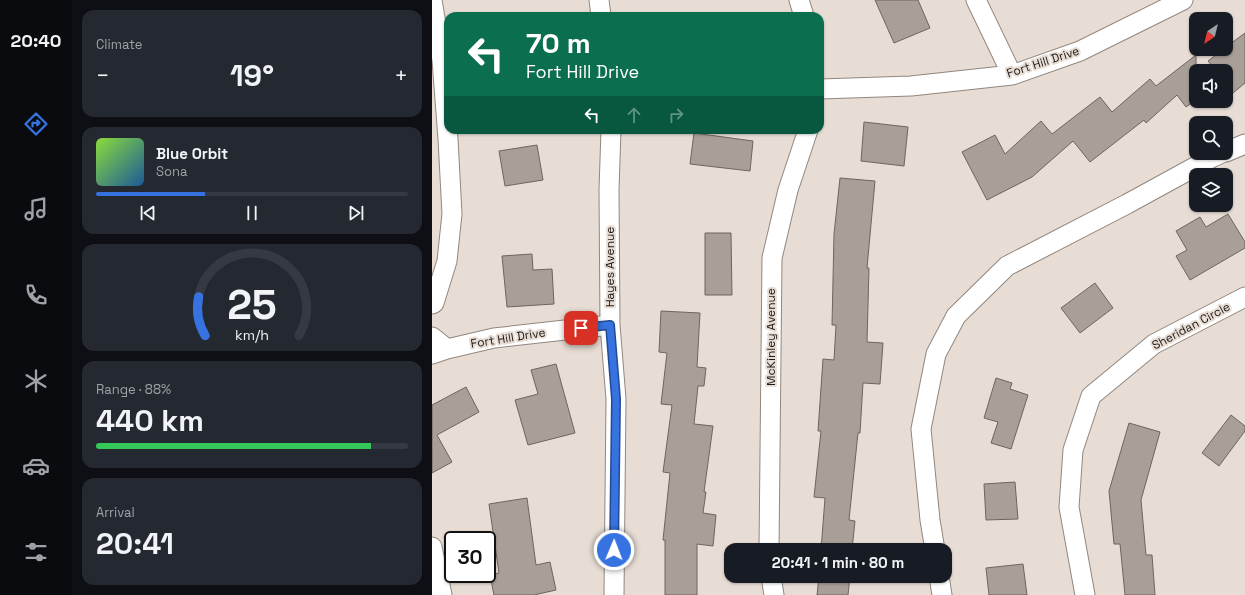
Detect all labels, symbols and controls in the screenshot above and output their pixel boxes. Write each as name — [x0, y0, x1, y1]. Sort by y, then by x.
north arrow — [1189, 12, 1233, 56]
map controls — [1189, 12, 1233, 212]
text: 70 m — [526, 25, 591, 61]
icon: left — [460, 28, 512, 80]
text: 20:40 — [11, 29, 61, 52]
text: Climate — [96, 36, 142, 53]
street label: Fort Hill Drive — [1005, 43, 1081, 81]
text: 19° — [230, 56, 274, 95]
text: Fort Hill Drive — [526, 60, 639, 83]
text: − — [96, 61, 110, 89]
text: + — [394, 61, 408, 89]
button: sound — [1189, 64, 1233, 108]
icon: left — [581, 104, 603, 126]
icon: ahead — [623, 104, 645, 126]
icon: right — [665, 104, 687, 126]
icon: directions — [22, 110, 50, 138]
button: search — [1189, 116, 1233, 160]
text: Blue Orbit — [156, 144, 228, 163]
text: Sona — [156, 163, 187, 180]
button: layers — [1189, 168, 1233, 212]
icon: music — [22, 195, 50, 223]
icon: previous — [137, 202, 159, 224]
icon: pause — [241, 202, 263, 224]
icon: next — [345, 202, 367, 224]
street label: Hayes Avenue — [602, 227, 618, 307]
text: 25 — [227, 277, 277, 330]
icon: phone — [22, 281, 50, 309]
street label: McKinley Avenue — [763, 288, 779, 386]
street label: Sheridan Circle — [1149, 299, 1233, 353]
pin — [564, 311, 598, 345]
icon: arrive — [570, 317, 592, 339]
street label: Fort Hill Drive — [469, 324, 547, 352]
text: km/h — [235, 325, 269, 343]
icon: climate — [22, 367, 50, 395]
text: Range · 88% — [96, 381, 171, 398]
text: 440 km — [96, 401, 204, 440]
icon: car — [22, 452, 50, 480]
text: Arrival — [96, 504, 135, 521]
text: 20:41 — [96, 524, 174, 563]
position arrow — [593, 529, 635, 571]
speed limit sign: 30 — [444, 531, 496, 583]
icon: filters — [22, 538, 50, 566]
text: 20:41 · 1 min · 80 m — [772, 553, 904, 572]

